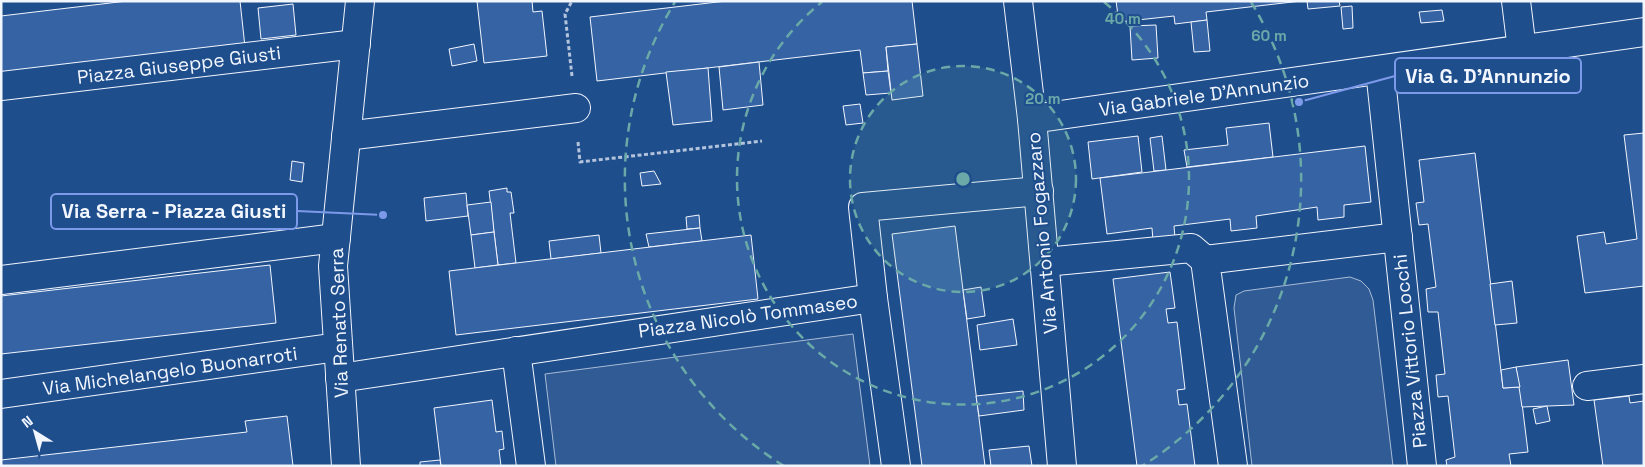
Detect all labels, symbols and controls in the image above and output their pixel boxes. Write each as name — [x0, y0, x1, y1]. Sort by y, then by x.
text: 40 m — [1105, 9, 1141, 28]
text: 60 m — [1251, 26, 1287, 45]
street label: Piazza Giuseppe Giusti — [76, 40, 282, 90]
callout: Via G. D'Annunzio — [1395, 58, 1581, 93]
text: Via G. D'Annunzio — [1405, 63, 1571, 89]
street label: Via Gabriele D'Annunzio — [1097, 68, 1311, 122]
text: 20 m — [1025, 89, 1061, 108]
street label: Via Antonio Fogazzaro — [1021, 131, 1063, 335]
centre of rings — [954, 170, 972, 188]
callout: Via Serra - Piazza Giusti — [51, 194, 297, 229]
text: Via Serra - Piazza Giusti — [62, 198, 286, 224]
street label: Via Renato Serra — [324, 247, 354, 399]
street label: Piazza Vittorio Locchi — [1387, 253, 1433, 449]
street label: Piazza Nicolò Tommaseo — [637, 288, 859, 344]
street label: Via Michelangelo Buonarroti — [41, 341, 299, 401]
north arrow — [10, 407, 60, 457]
text: N — [18, 412, 36, 432]

